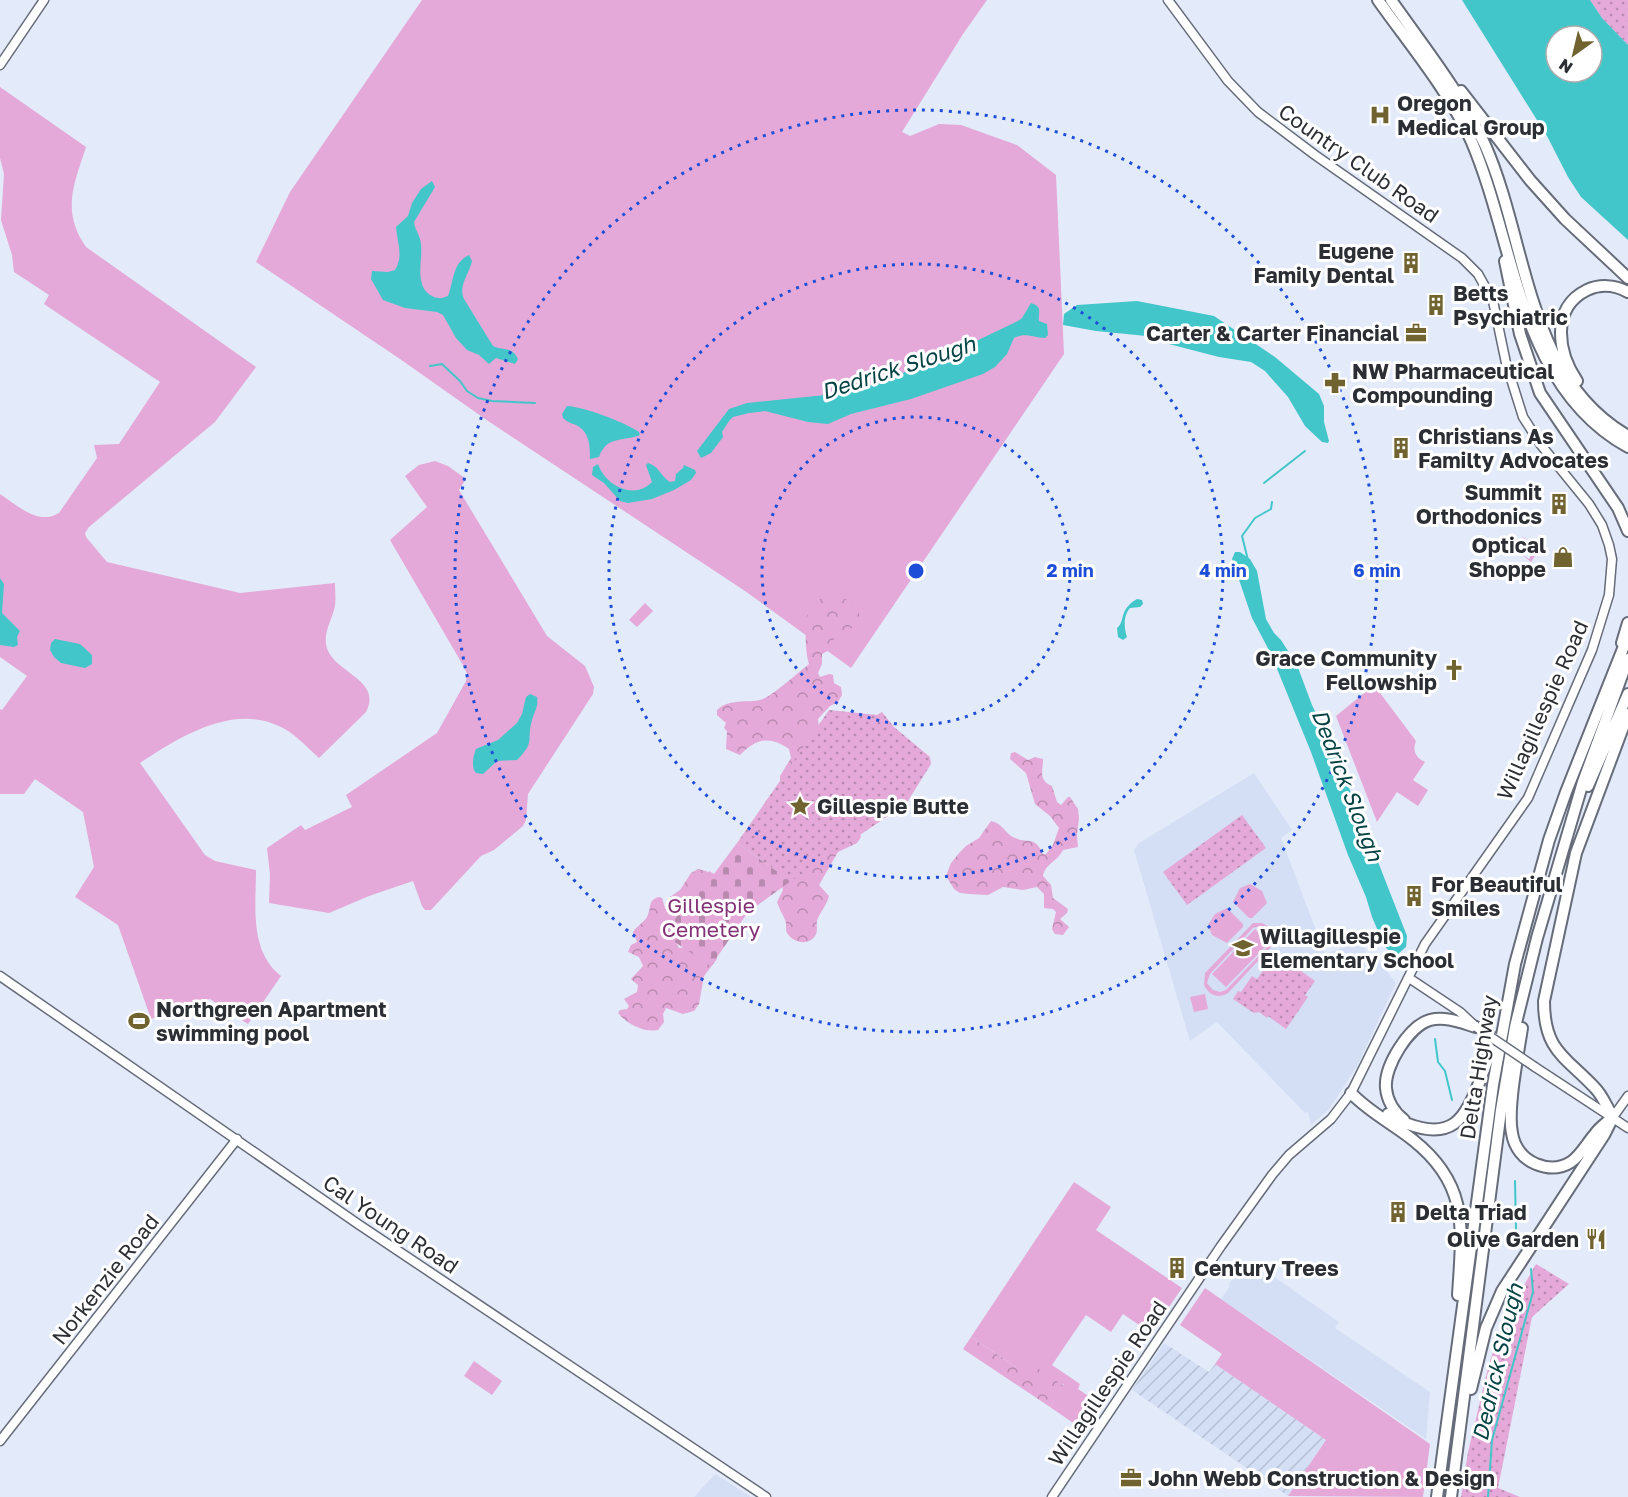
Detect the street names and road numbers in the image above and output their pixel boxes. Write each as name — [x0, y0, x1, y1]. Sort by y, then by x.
street label: Country Club Road — [1274, 98, 1444, 228]
street label: Willagillespie Road — [1491, 616, 1593, 804]
street label: Delta Highway — [1454, 993, 1502, 1141]
street label: Cal Young Road — [318, 1169, 464, 1279]
street label: Norkenzie Road — [46, 1209, 164, 1349]
street label: Willagillespie Road — [1042, 1295, 1172, 1471]

